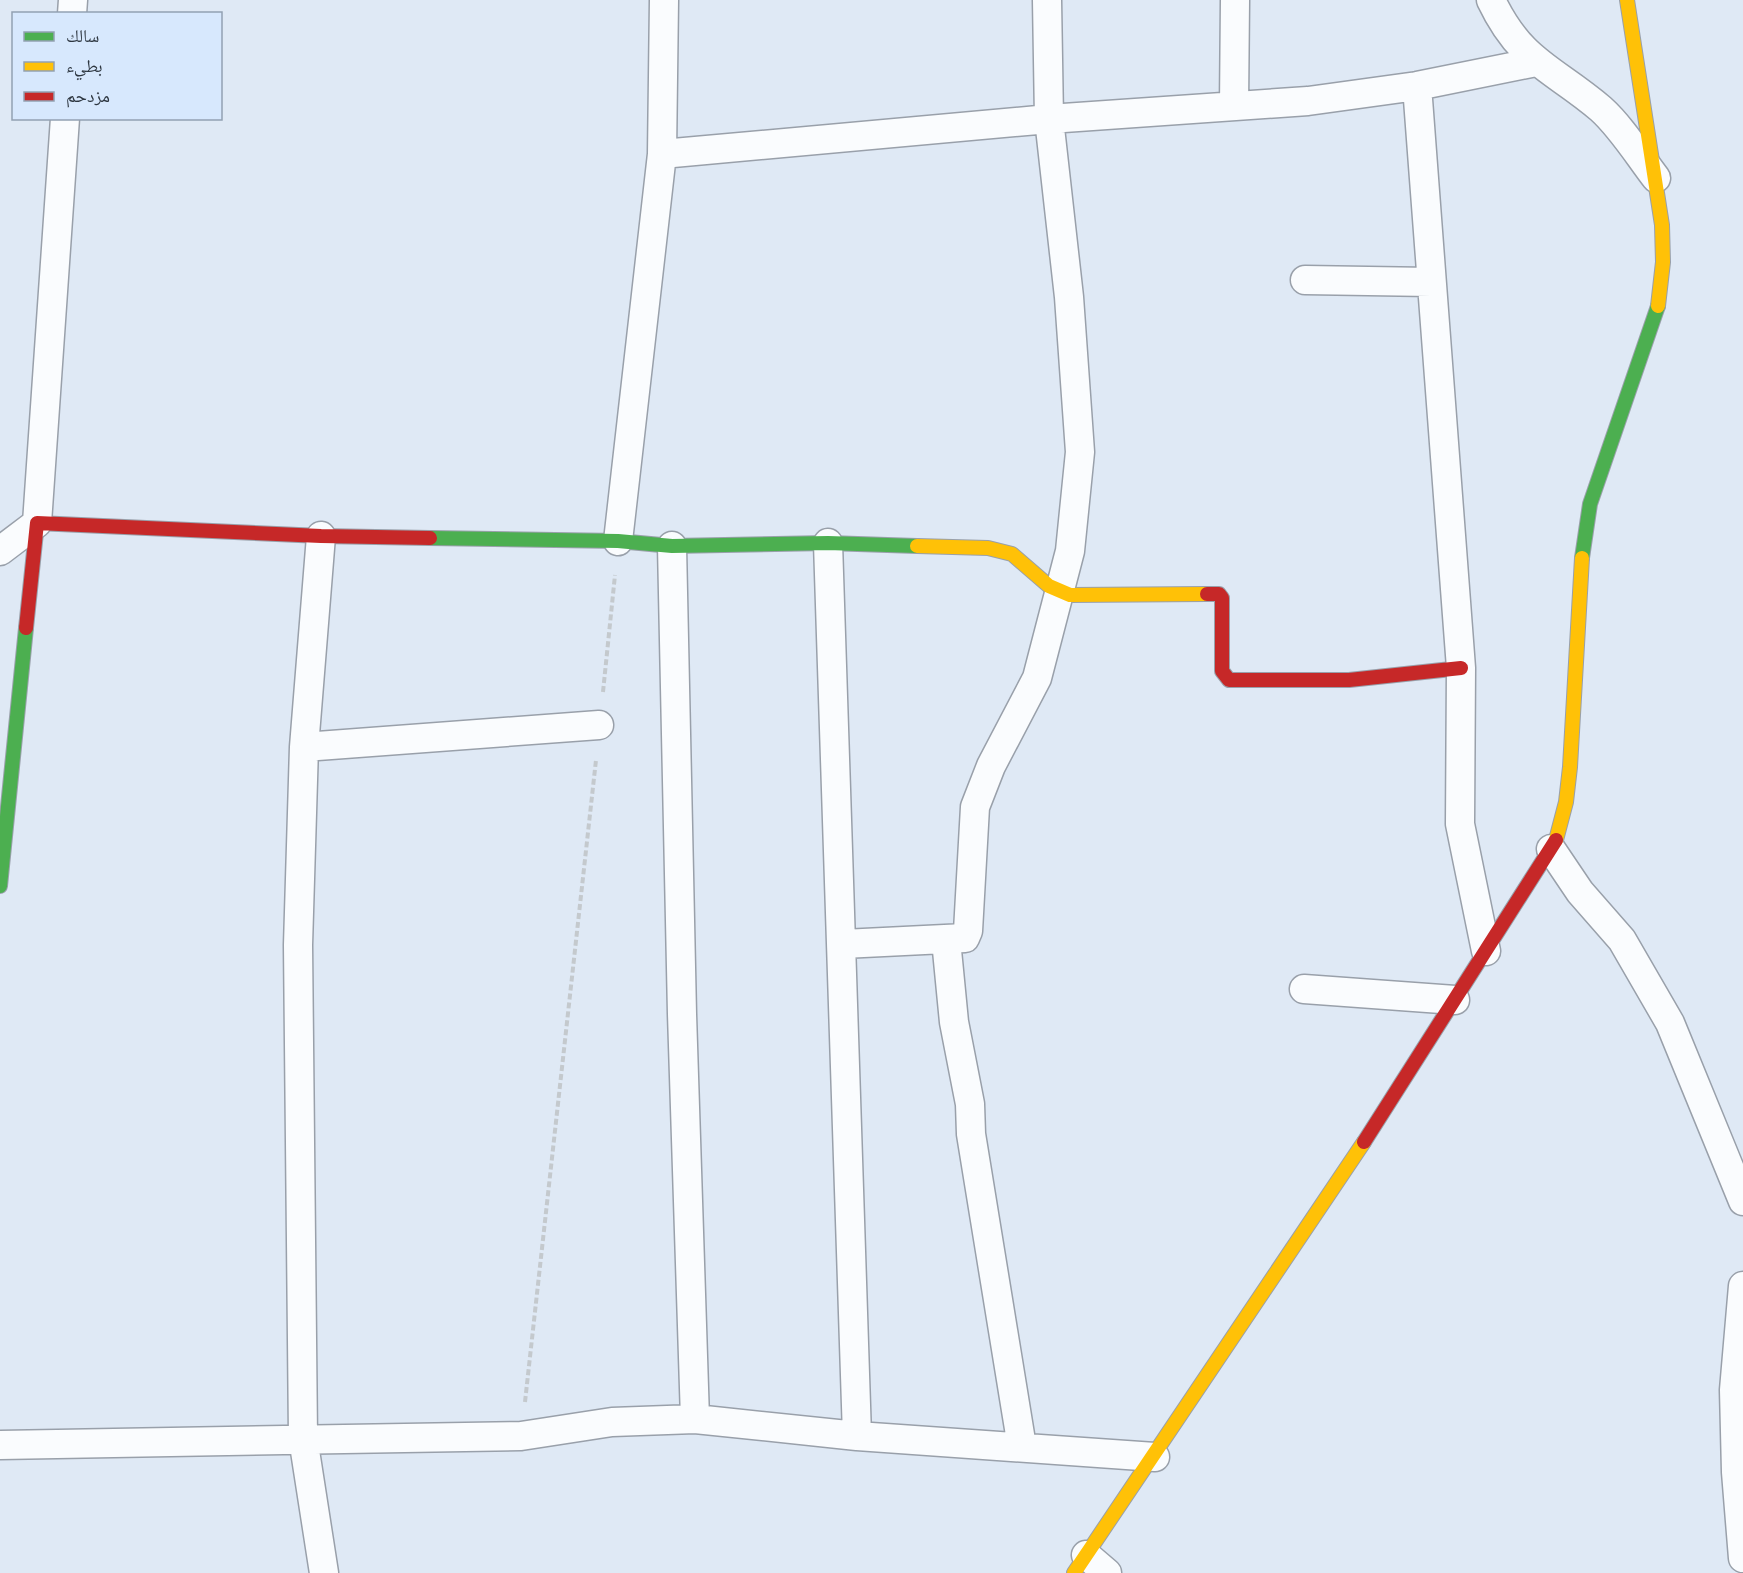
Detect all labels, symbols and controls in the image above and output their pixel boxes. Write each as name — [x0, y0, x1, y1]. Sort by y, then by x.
legend — [12, 12, 222, 120]
text: سالك — [66, 24, 99, 48]
text: بطيء — [66, 54, 103, 81]
text: مزدحم — [66, 84, 110, 108]

